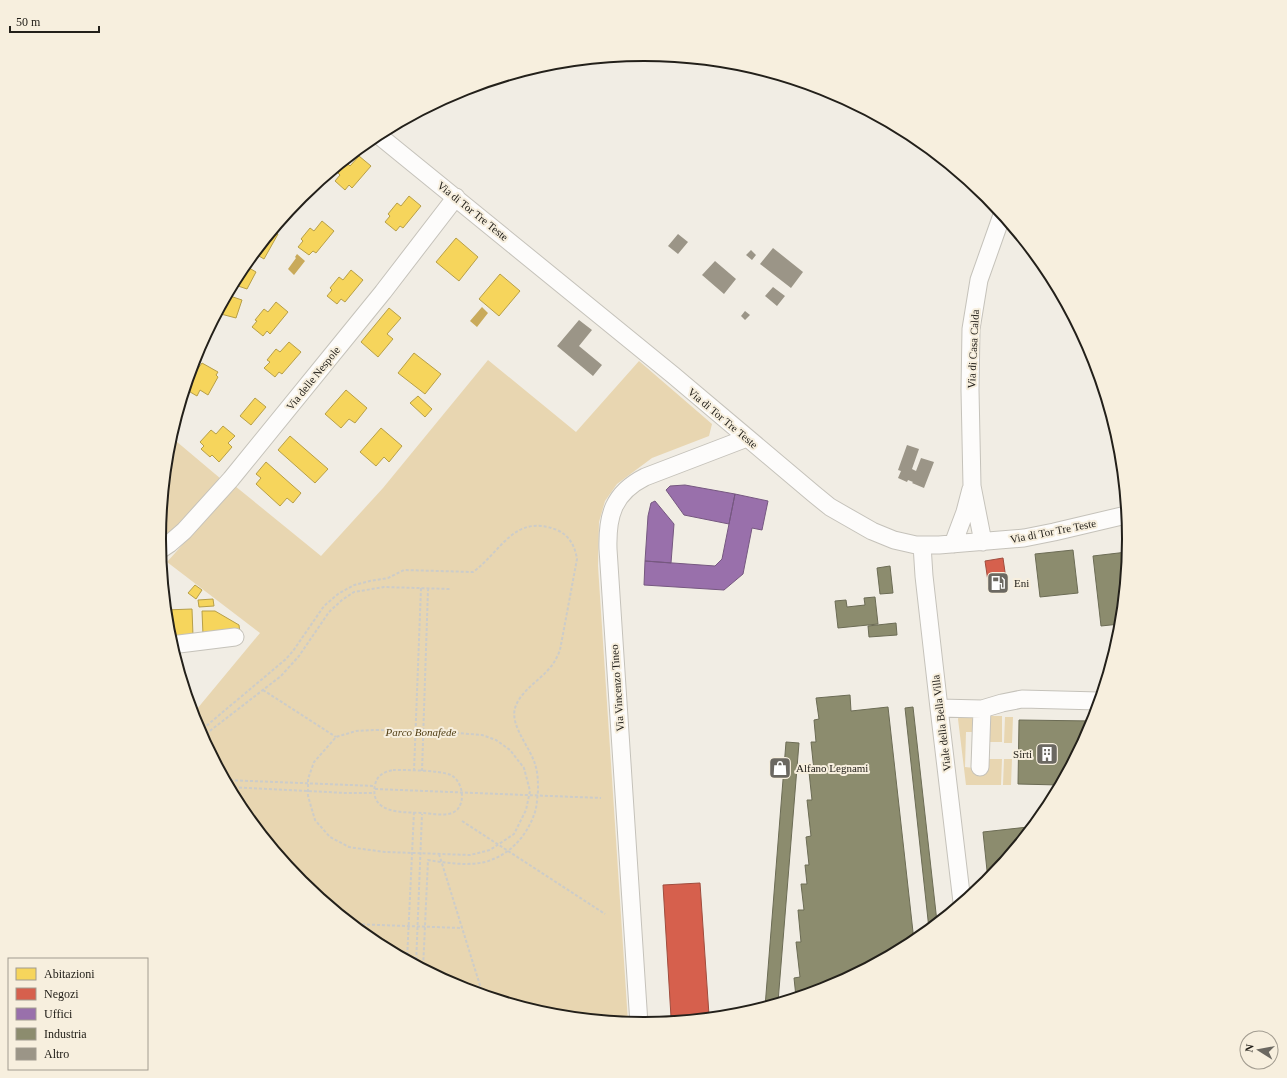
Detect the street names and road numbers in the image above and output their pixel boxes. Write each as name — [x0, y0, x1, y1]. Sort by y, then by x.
street label: Via di Tor Tre Teste — [435, 179, 511, 243]
street label: Via di Casa Calda — [965, 309, 981, 389]
street label: Via delle Nespole — [284, 344, 342, 412]
street label: Via di Tor Tre Teste — [686, 385, 760, 451]
street label: Via di Tor Tre Teste — [1009, 517, 1097, 545]
street label: Via Vincenzo Tineo — [608, 644, 626, 732]
street label: Viale della Bella Villa — [929, 674, 953, 772]

